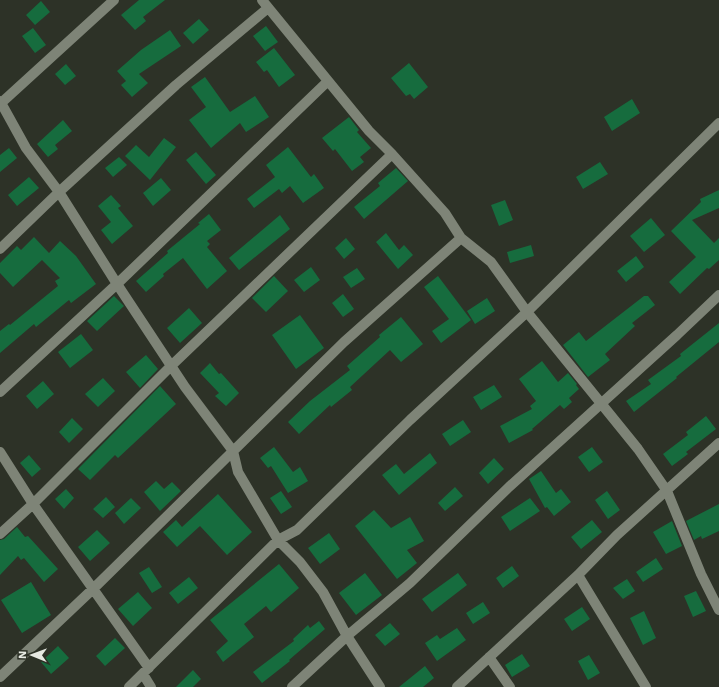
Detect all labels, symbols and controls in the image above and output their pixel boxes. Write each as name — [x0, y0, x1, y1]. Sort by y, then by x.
north arrow — [12, 635, 52, 675]
text: N — [16, 651, 29, 659]

